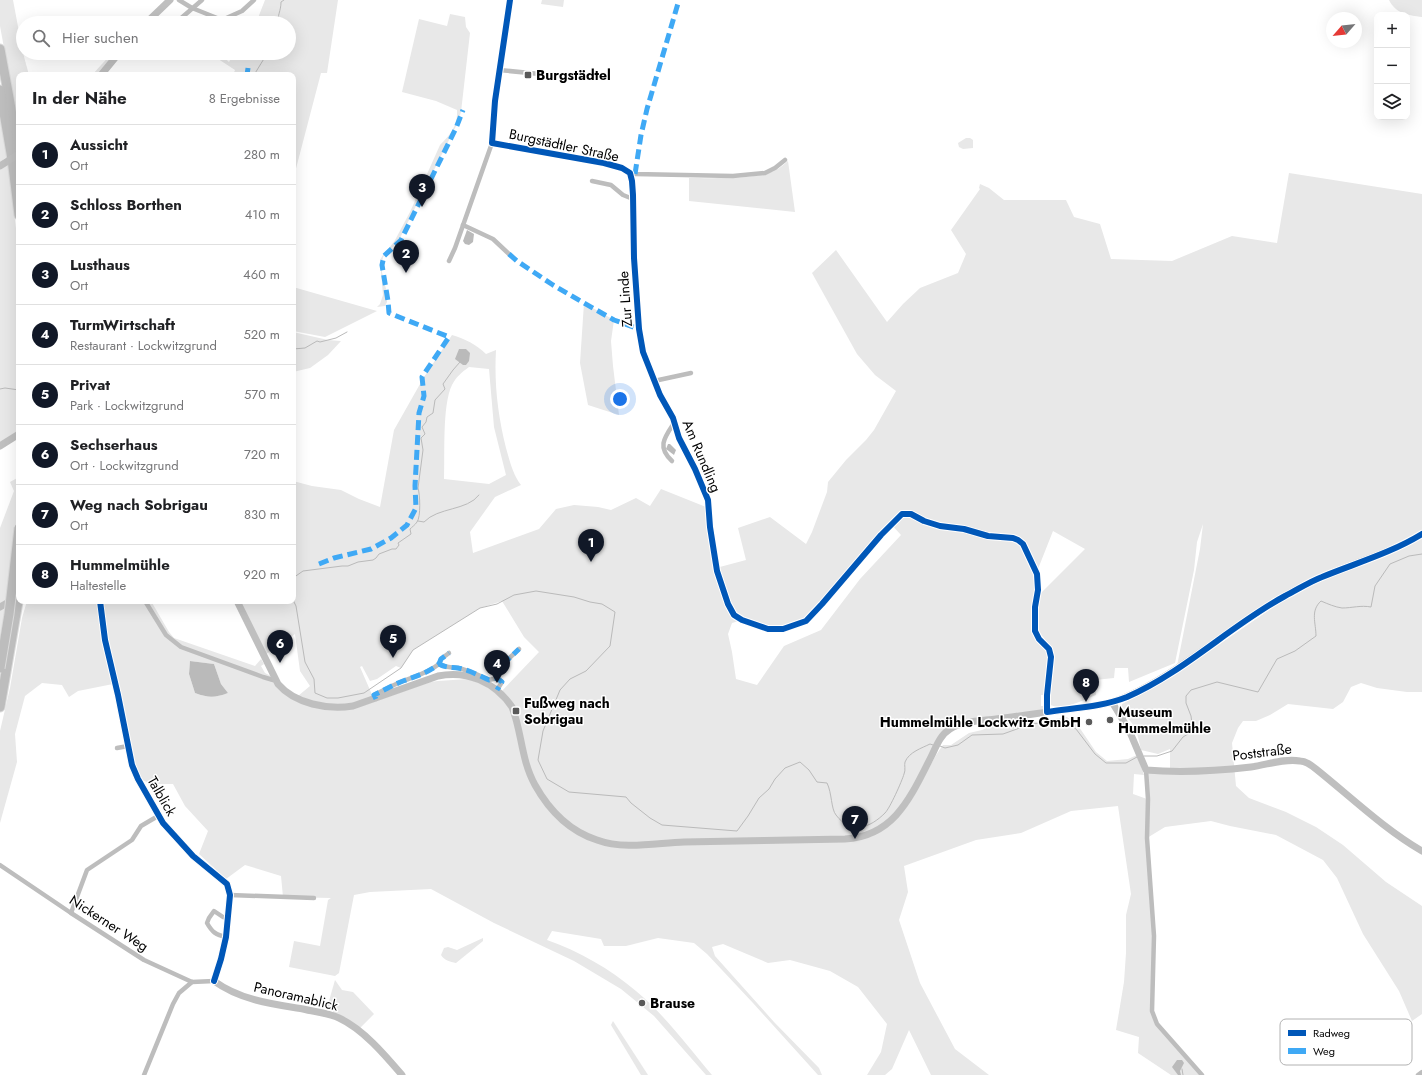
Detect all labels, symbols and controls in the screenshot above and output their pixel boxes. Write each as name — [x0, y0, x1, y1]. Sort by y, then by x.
north arrow — [1326, 12, 1362, 48]
map controls — [1374, 12, 1410, 120]
button: + — [1374, 12, 1410, 48]
search box — [16, 16, 296, 60]
icon: search — [30, 27, 52, 49]
text: Hier suchen — [62, 27, 139, 49]
button: − — [1374, 48, 1410, 84]
place label: Burgstädtel — [536, 65, 611, 85]
marker: Burgstädtel — [523, 70, 533, 80]
button: layers — [1374, 84, 1410, 120]
text: In der Nähe — [32, 86, 127, 110]
text: 8 Ergebnisse — [209, 89, 280, 108]
street label: Burgstädtler Straße — [507, 124, 621, 166]
text: Aussicht — [70, 134, 128, 156]
text: 1 — [42, 145, 48, 164]
text: 280 m — [244, 145, 280, 164]
text: Ort — [70, 156, 88, 175]
pin: 3 — [409, 174, 435, 207]
text: Schloss Borthen — [70, 194, 182, 216]
text: 2 — [41, 205, 49, 224]
text: 410 m — [245, 205, 280, 224]
text: Ort — [70, 216, 88, 235]
pin: 2 — [393, 240, 419, 273]
text: Lusthaus — [70, 254, 130, 276]
text: 3 — [41, 265, 49, 284]
text: 460 m — [243, 265, 280, 284]
street label: Zur Linde — [613, 270, 637, 328]
text: Ort — [70, 276, 88, 295]
text: TurmWirtschaft — [70, 314, 175, 336]
text: 4 — [40, 325, 50, 344]
text: 520 m — [243, 325, 280, 344]
text: Restaurant · Lockwitzgrund — [70, 336, 217, 355]
text: Privat — [70, 374, 110, 396]
text: 5 — [41, 385, 49, 404]
text: 570 m — [244, 385, 280, 404]
your location — [610, 389, 630, 409]
text: Park · Lockwitzgrund — [70, 396, 184, 415]
street label: Am Rundling — [678, 417, 726, 495]
text: Sechserhaus — [70, 434, 158, 456]
text: 6 — [41, 445, 49, 464]
text: 720 m — [244, 445, 280, 464]
text: Ort · Lockwitzgrund — [70, 456, 179, 475]
text: Weg nach Sobrigau — [70, 494, 208, 516]
text: 7 — [41, 505, 49, 524]
text: 830 m — [244, 505, 280, 524]
text: Ort — [70, 516, 88, 535]
pin: 1 — [578, 529, 604, 562]
text: Hummelmühle — [70, 554, 170, 576]
text: 8 — [41, 565, 49, 584]
text: 920 m — [243, 565, 280, 584]
text: Haltestelle — [70, 576, 126, 595]
pin: 5 — [380, 625, 406, 658]
pin: 6 — [267, 630, 293, 663]
pin: 4 — [484, 650, 510, 683]
pin: 8 — [1073, 669, 1099, 702]
place label: Fußweg nach Sobrigau — [524, 693, 610, 729]
place label: Museum Hummelmühle — [1118, 702, 1211, 738]
marker: Fußweg nach Sobrigau — [511, 706, 521, 716]
place label: Hummelmühle Lockwitz GmbH — [880, 712, 1081, 732]
marker: Museum Hummelmühle — [1105, 715, 1115, 725]
marker: Hummelmühle Lockwitz GmbH — [1084, 717, 1094, 727]
street label: Poststraße — [1231, 738, 1293, 766]
street label: Talblick — [143, 772, 182, 820]
pin: 7 — [842, 806, 868, 839]
street label: Nickerner Weg — [66, 890, 152, 956]
street label: Panoramablick — [252, 977, 341, 1016]
place label: Brause — [650, 993, 695, 1013]
marker: Brause — [637, 998, 647, 1008]
legend — [1280, 1019, 1412, 1065]
text: Radweg — [1313, 1025, 1350, 1041]
text: Weg — [1313, 1043, 1335, 1059]

